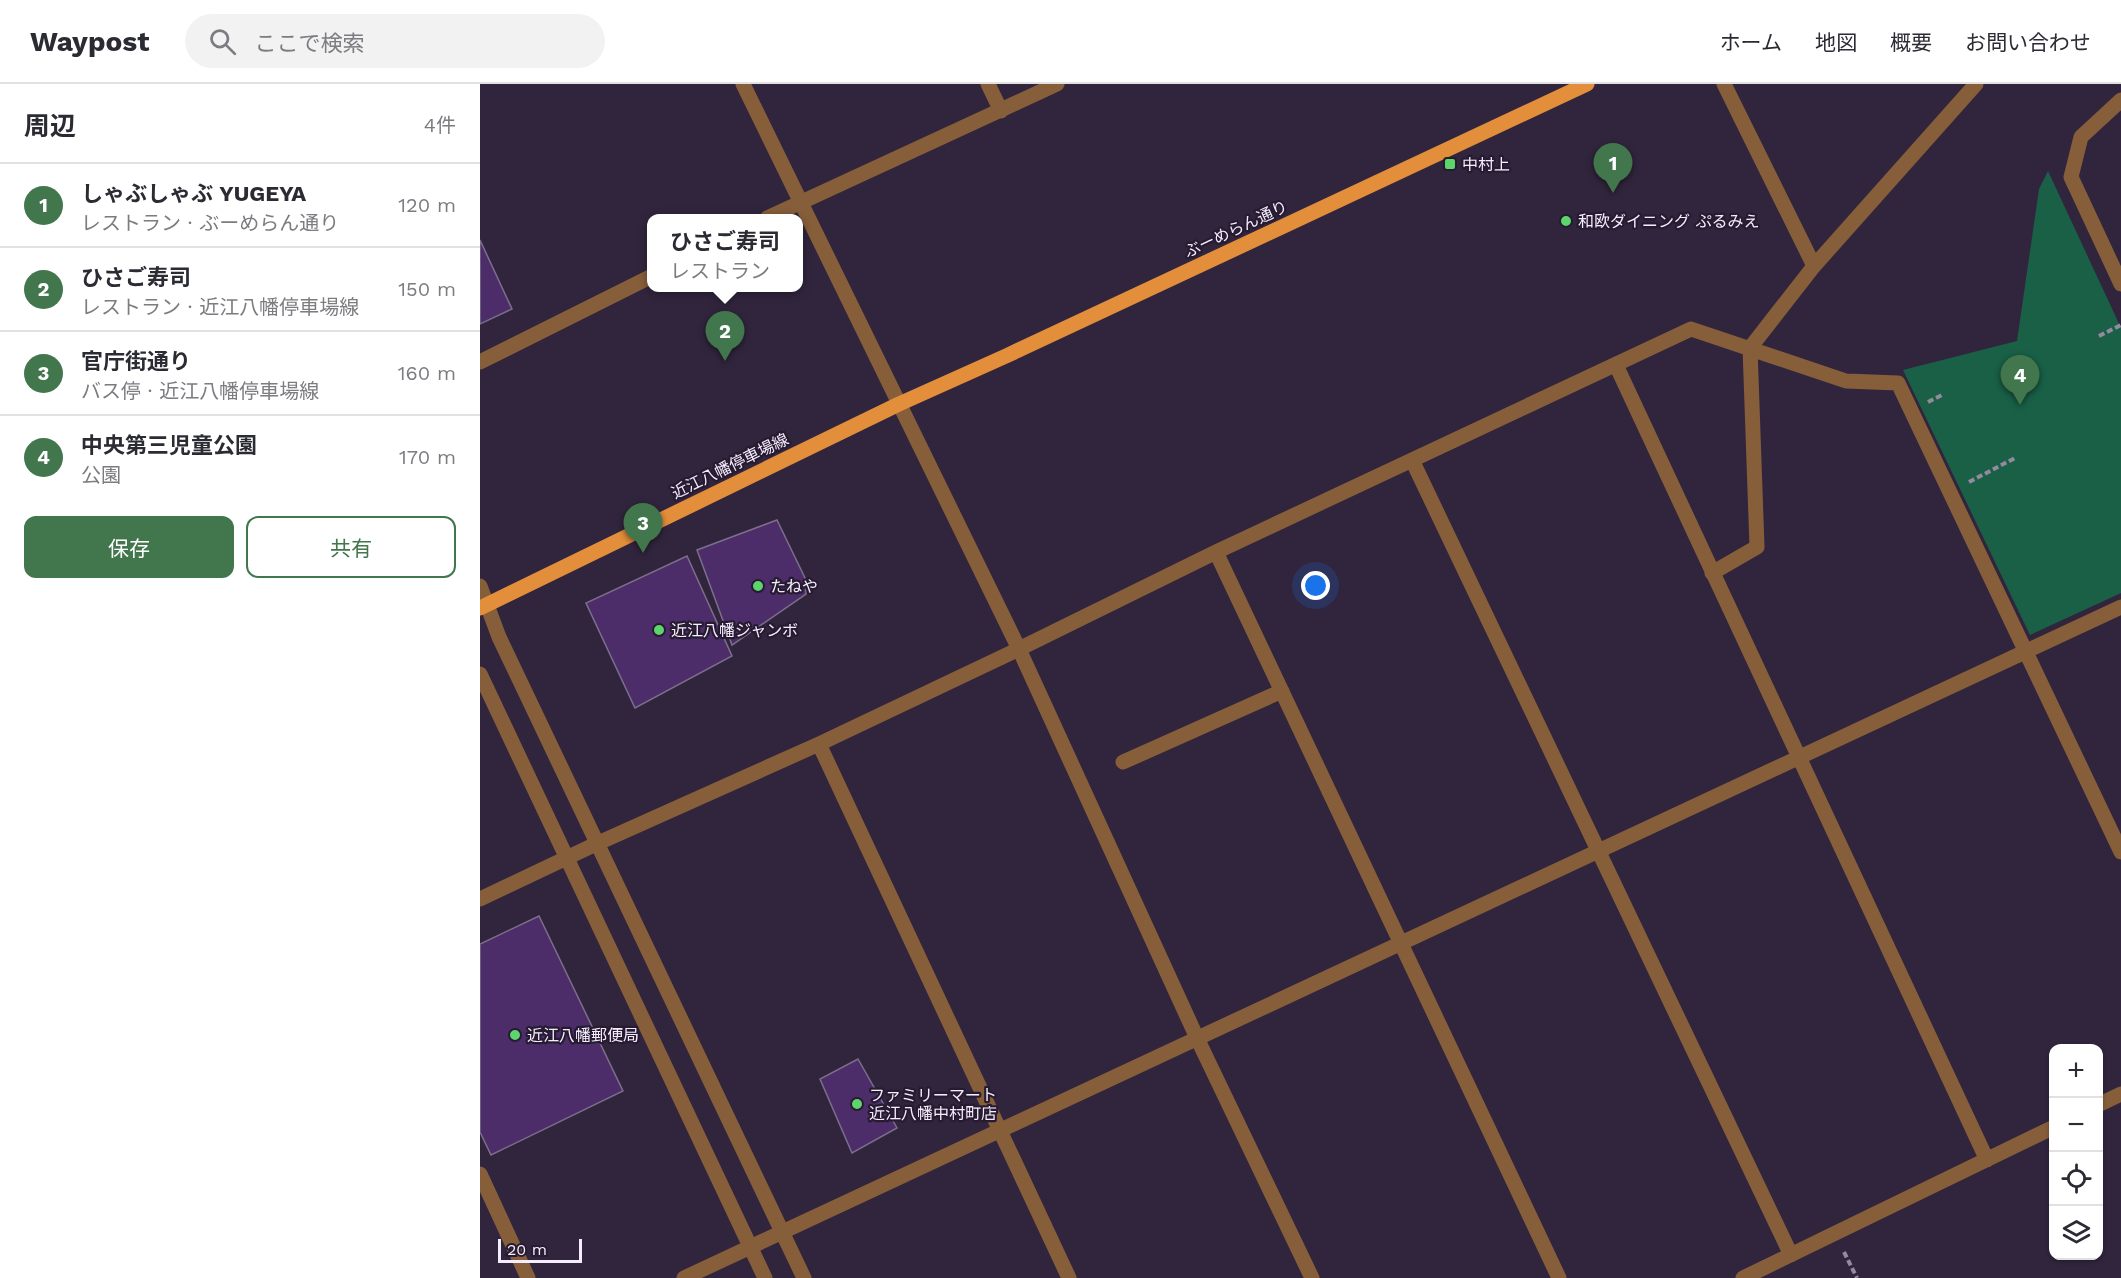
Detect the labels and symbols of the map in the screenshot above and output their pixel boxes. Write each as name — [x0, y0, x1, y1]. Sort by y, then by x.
pin: 1 — [1594, 144, 1632, 193]
place label: 中村上 — [1462, 155, 1510, 174]
marker: 中村上 — [1443, 157, 1457, 171]
street label: ぶーめらん通り — [1181, 197, 1291, 261]
place label: 和欧ダイニング ぷるみえ — [1578, 212, 1759, 231]
marker: 和欧ダイニング ぷるみえ — [1559, 214, 1573, 228]
pin: 2 — [706, 312, 744, 361]
pin: 4 — [2000, 356, 2040, 405]
street label: 近江八幡停車場線 — [668, 429, 792, 503]
pin: 3 — [624, 504, 662, 553]
your location — [1301, 571, 1330, 600]
place label: たねや — [770, 577, 818, 596]
marker: たねや — [751, 579, 765, 593]
place label: 近江八幡ジャンボ — [671, 621, 798, 640]
marker: 近江八幡ジャンボ — [652, 623, 666, 637]
place label: 近江八幡郵便局 — [527, 1026, 639, 1045]
marker: 近江八幡郵便局 — [508, 1028, 522, 1042]
place label: ファミリーマート 近江八幡中村町店 — [869, 1086, 997, 1123]
marker: ファミリーマート 近江八幡中村町店 — [850, 1097, 864, 1111]
scale bar — [498, 1236, 582, 1264]

